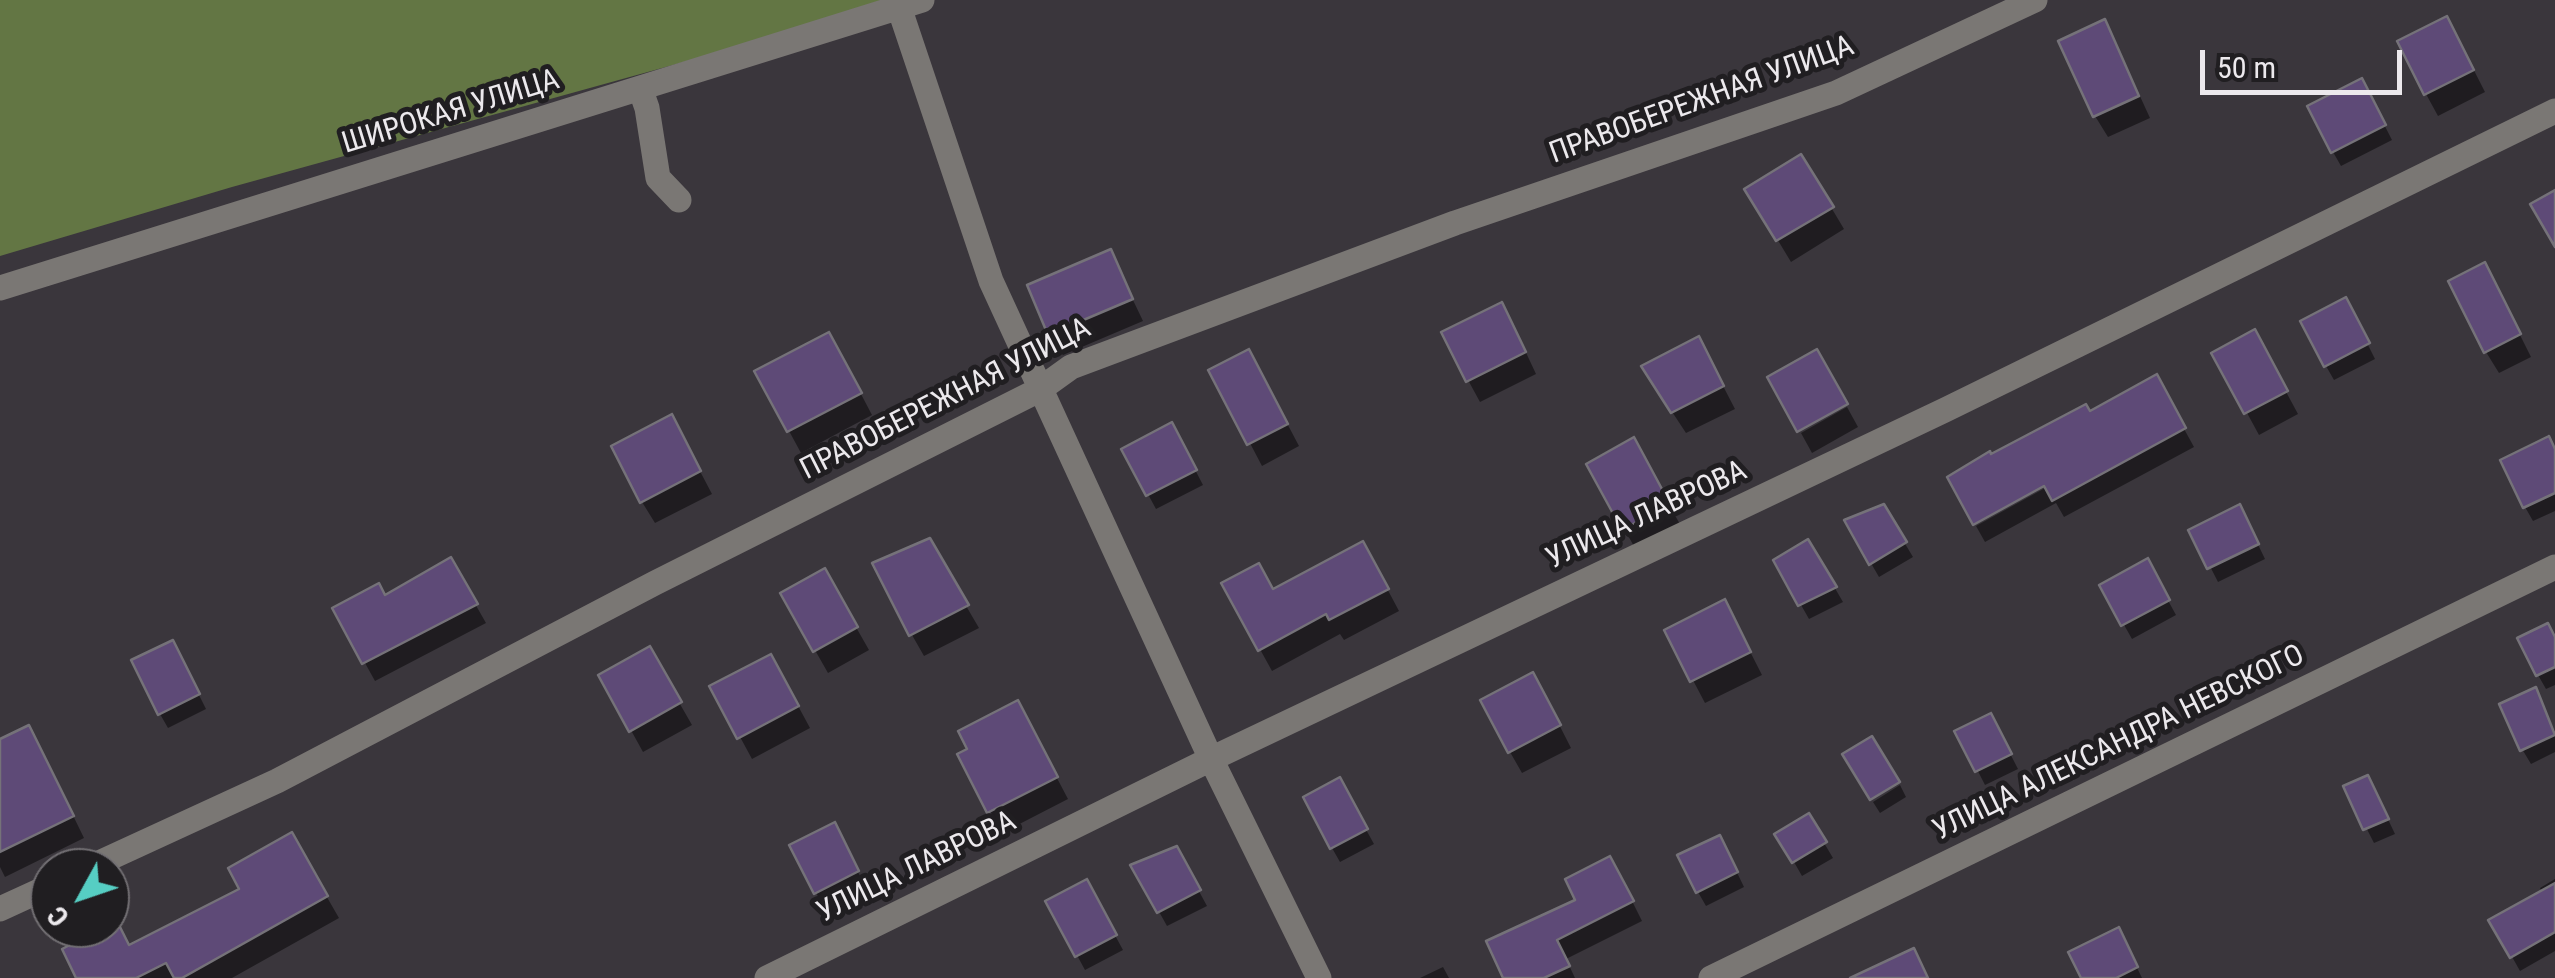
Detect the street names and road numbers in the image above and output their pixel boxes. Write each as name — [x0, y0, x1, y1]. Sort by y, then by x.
street label: ПРАВОБЕРЕЖНАЯ УЛИЦА — [1545, 29, 1859, 173]
street label: ШИРОКАЯ УЛИЦА — [338, 63, 564, 163]
street label: ПРАВОБЕРЕЖНАЯ УЛИЦА — [795, 311, 1097, 489]
street label: УЛИЦА ЛАВРОВА — [1541, 454, 1753, 578]
street label: УЛИЦА АЛЕКСАНДРА НЕВСКОГО — [1928, 638, 2310, 850]
street label: УЛИЦА ЛАВРОВА — [812, 804, 1022, 932]

